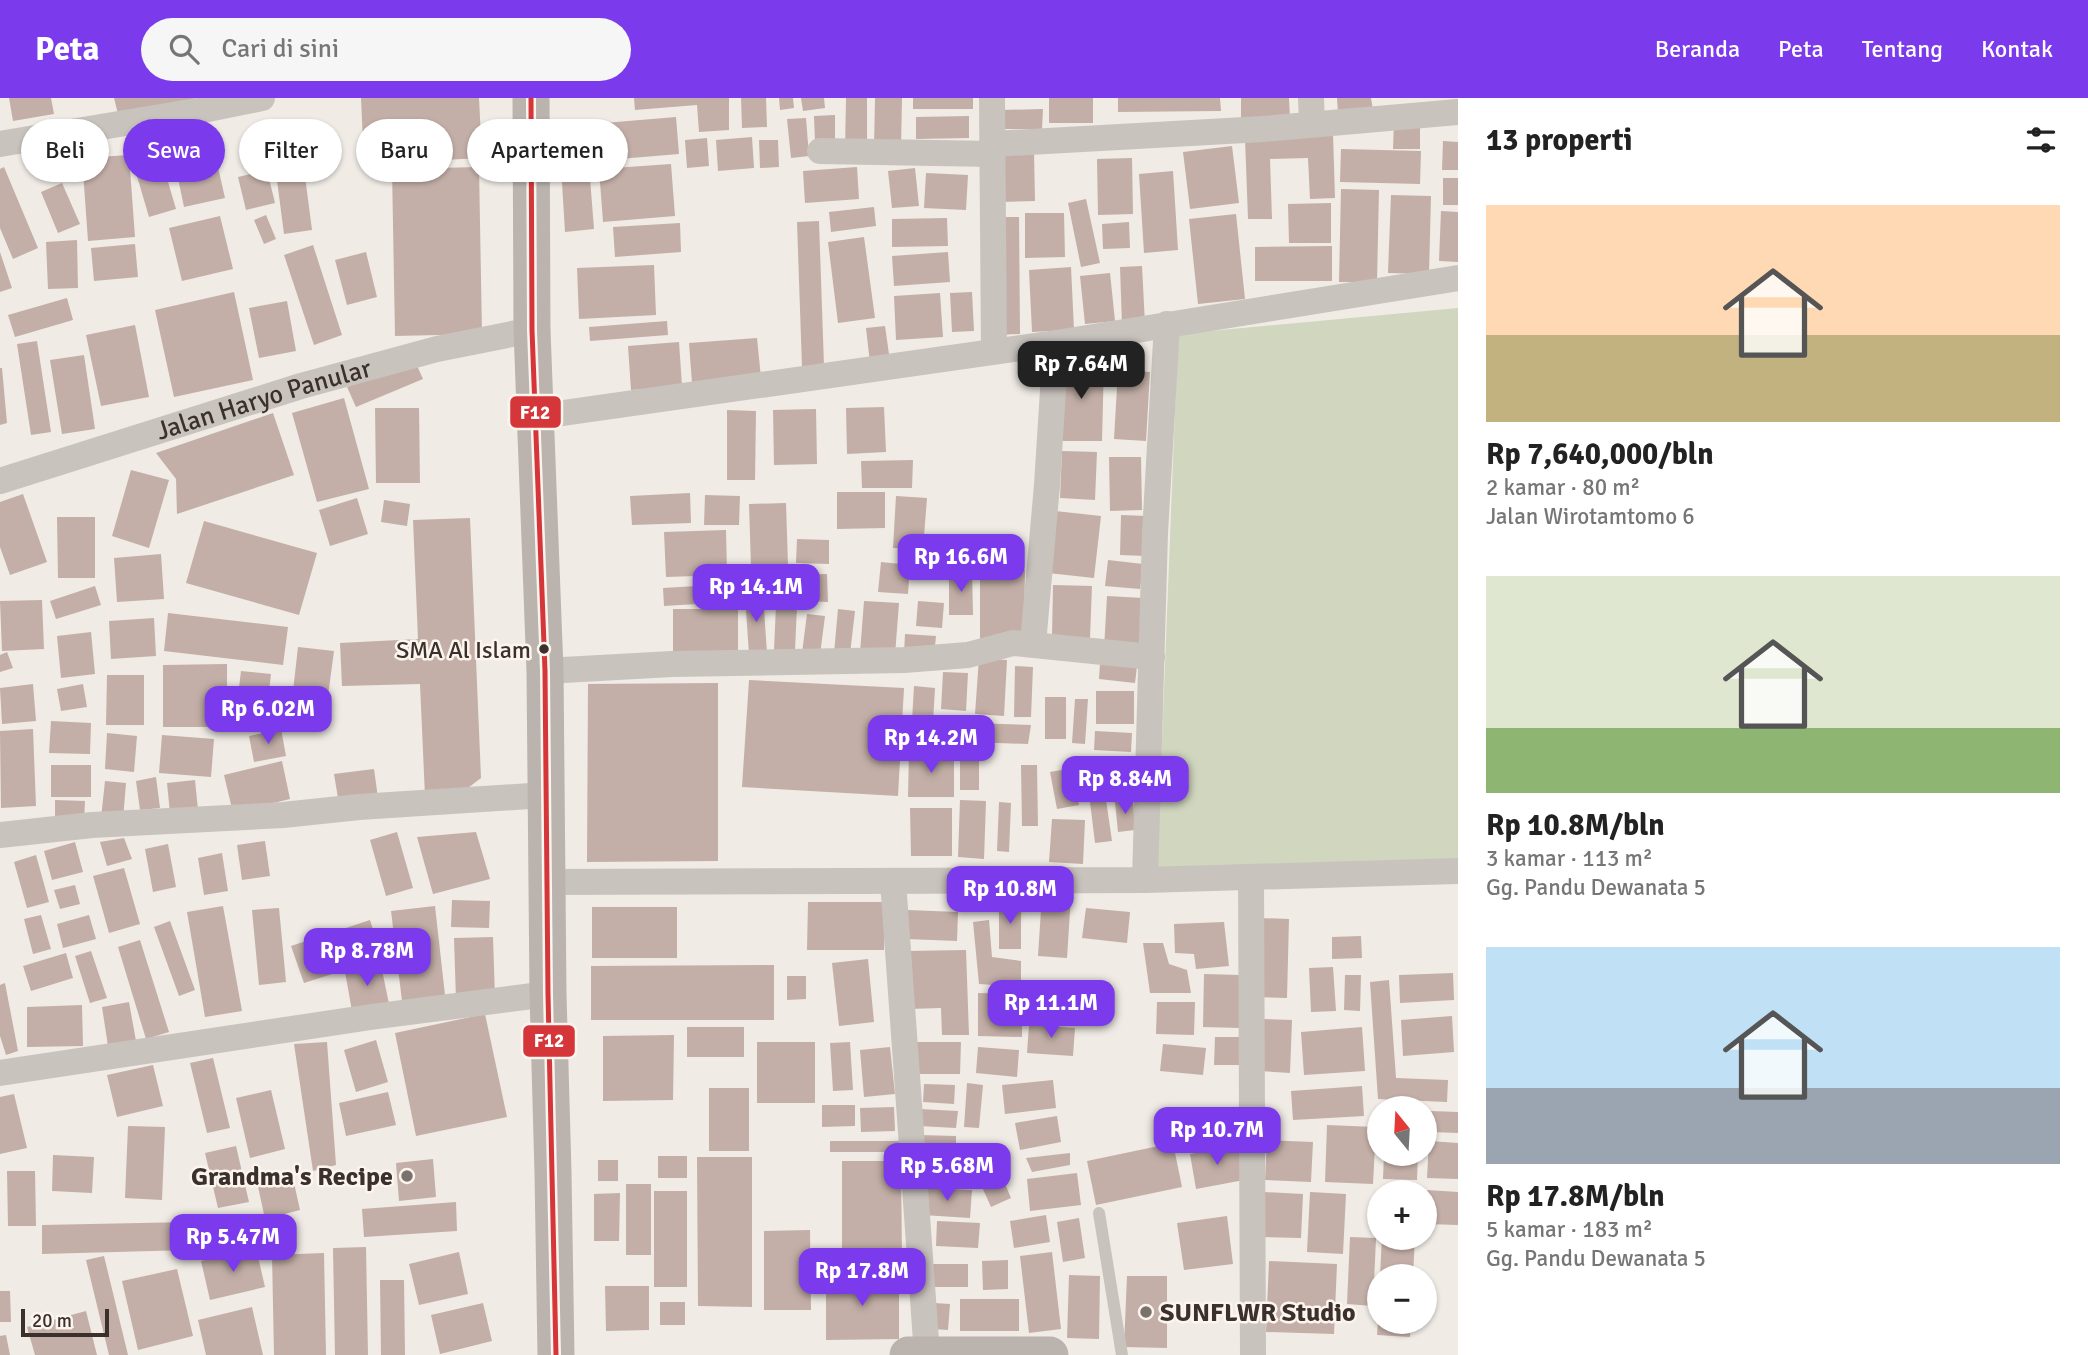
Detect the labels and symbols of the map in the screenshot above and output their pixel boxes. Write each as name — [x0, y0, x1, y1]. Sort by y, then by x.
pin: Rp 7.64M — [1009, 342, 1153, 401]
street label: Jalan Haryo Panular — [152, 353, 375, 448]
line badge: F12 — [509, 395, 562, 429]
text: F12 — [520, 401, 550, 425]
pin: Rp 16.6M — [889, 534, 1033, 594]
pin: Rp 14.1M — [684, 564, 828, 624]
place label: SMA Al Islam — [396, 635, 531, 665]
marker: SMA Al Islam — [537, 642, 551, 656]
pin: Rp 6.02M — [196, 686, 340, 746]
pin: Rp 14.2M — [859, 716, 1003, 775]
pin: Rp 8.84M — [1053, 756, 1197, 816]
pin: Rp 10.8M — [938, 866, 1082, 926]
pin: Rp 8.78M — [295, 928, 439, 988]
pin: Rp 11.1M — [979, 981, 1123, 1040]
line badge: F12 — [522, 1024, 576, 1058]
text: F12 — [534, 1029, 564, 1053]
north arrow — [1367, 1096, 1437, 1166]
pin: Rp 10.7M — [1145, 1108, 1289, 1167]
pin: Rp 5.68M — [875, 1144, 1019, 1203]
place label: Grandma's Recipe — [191, 1161, 393, 1193]
marker: Grandma's Recipe — [399, 1168, 415, 1184]
pin: Rp 5.47M — [161, 1214, 305, 1274]
pin: Rp 17.8M — [790, 1248, 934, 1308]
place label: SUNFLWR Studio — [1160, 1297, 1356, 1329]
marker: SUNFLWR Studio — [1138, 1304, 1154, 1320]
scale bar — [21, 1306, 108, 1338]

